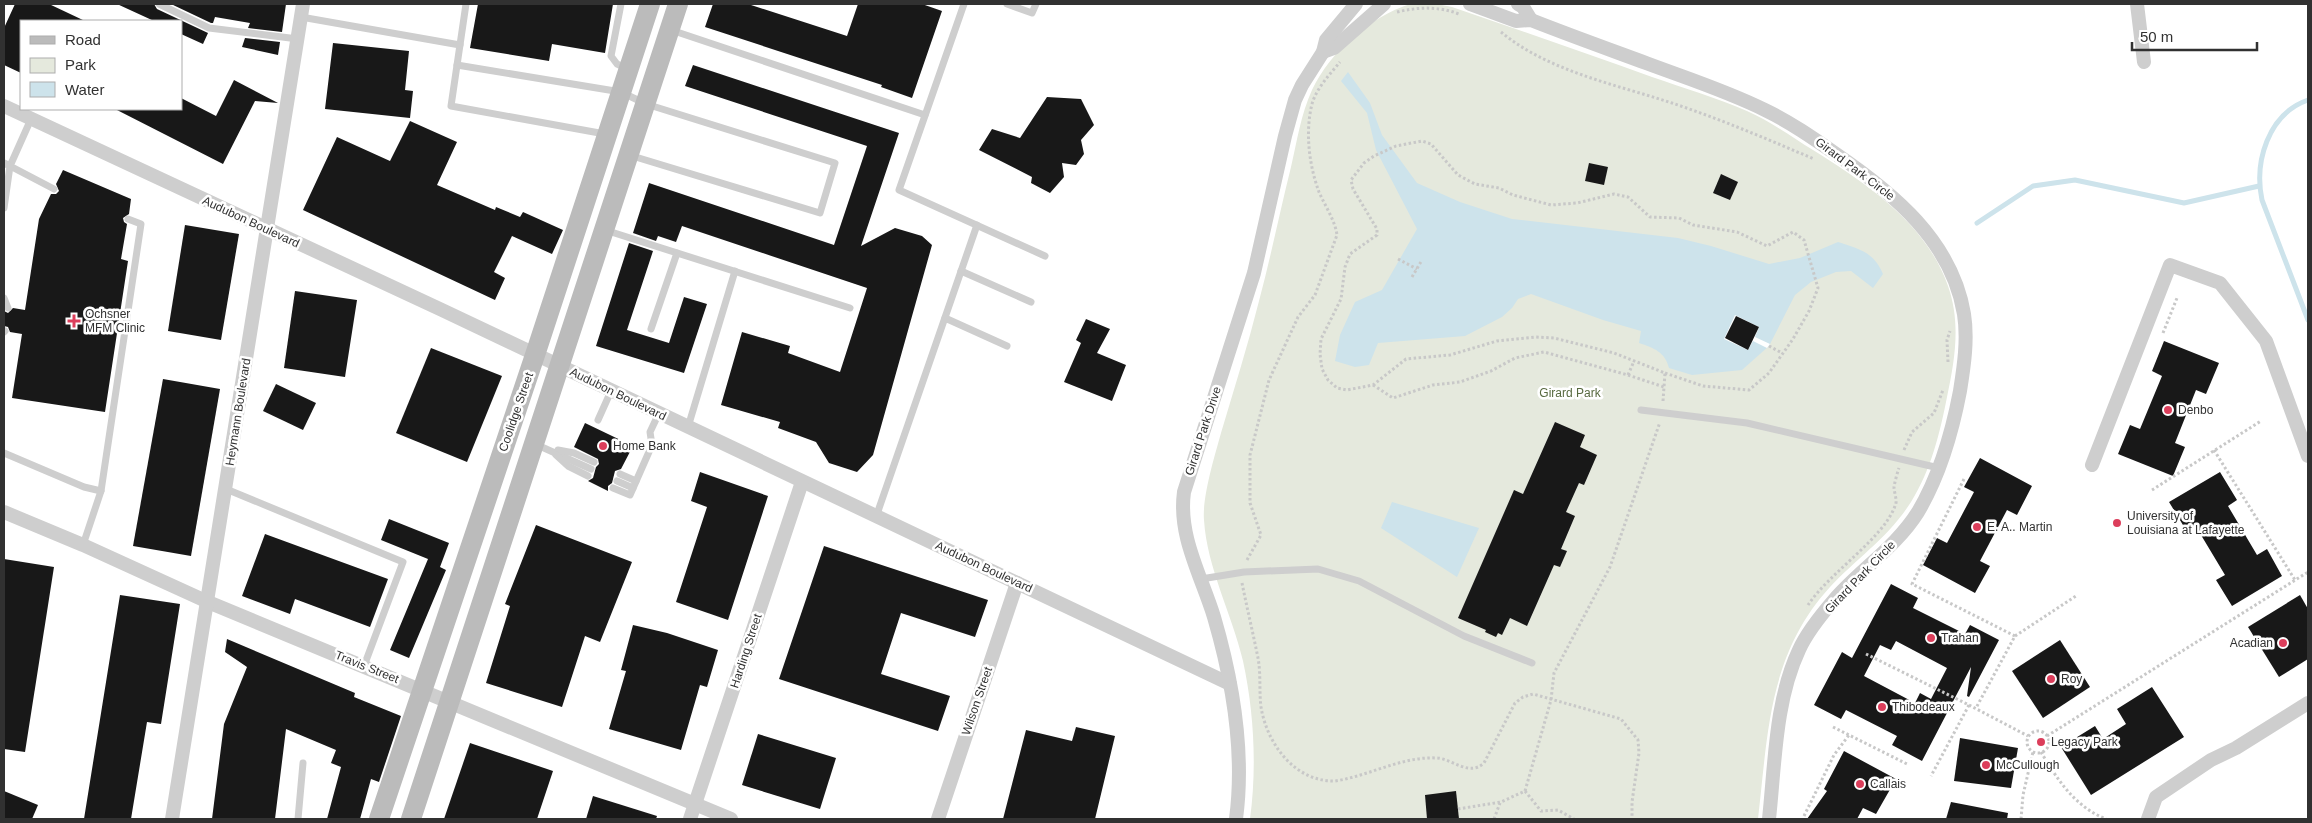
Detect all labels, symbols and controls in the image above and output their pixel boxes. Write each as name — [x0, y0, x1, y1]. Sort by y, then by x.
legend — [20, 20, 182, 110]
scale bar — [2132, 20, 2257, 52]
text: 50 m — [2140, 28, 2173, 45]
text: Road — [65, 31, 101, 48]
text: Park — [65, 56, 96, 73]
text: Water — [65, 81, 104, 98]
street label: Girard Park Circle — [1813, 135, 1898, 203]
street label: Audubon Boulevard — [200, 193, 302, 251]
place label: Ochsner MFM Clinic — [85, 307, 145, 335]
marker: Ochsner MFM Clinic — [67, 314, 81, 328]
street label: Heymann Boulevard — [223, 357, 253, 467]
street label: Audubon Boulevard — [568, 365, 668, 423]
street label: Coolidge Street — [496, 370, 536, 453]
street label: Girard Park Drive — [1182, 384, 1224, 477]
park label: Girard Park — [1539, 386, 1602, 400]
place label: Denbo — [2178, 403, 2214, 417]
marker: Denbo — [2162, 404, 2174, 416]
place label: Home Bank — [613, 439, 677, 453]
marker: Home Bank — [597, 440, 609, 452]
place label: University of Louisiana at Lafayette — [2127, 509, 2245, 537]
marker: University of Louisiana at Lafayette — [2111, 517, 2123, 529]
place label: E. A.. Martin — [1987, 520, 2052, 534]
marker: E. A.. Martin — [1971, 521, 1983, 533]
street label: Audubon Boulevard — [933, 538, 1035, 596]
street label: Girard Park Circle — [1822, 538, 1898, 616]
street label: Harding Street — [727, 611, 765, 690]
place label: Trahan — [1941, 631, 1979, 645]
marker: Trahan — [1925, 632, 1937, 644]
place label: Acadian — [2230, 636, 2273, 650]
marker: Acadian — [2277, 637, 2289, 649]
street label: Travis Street — [333, 648, 402, 686]
street label: Wilson Street — [959, 664, 995, 737]
place label: Roy — [2061, 672, 2082, 686]
marker: Roy — [2045, 673, 2057, 685]
place label: Thibodeaux — [1892, 700, 1955, 714]
marker: Thibodeaux — [1876, 701, 1888, 713]
place label: Legacy Park — [2051, 735, 2119, 749]
marker: Legacy Park — [2035, 736, 2047, 748]
place label: McCullough — [1996, 758, 2059, 772]
marker: McCullough — [1980, 759, 1992, 771]
place label: Callais — [1870, 777, 1906, 791]
marker: Callais — [1854, 778, 1866, 790]

